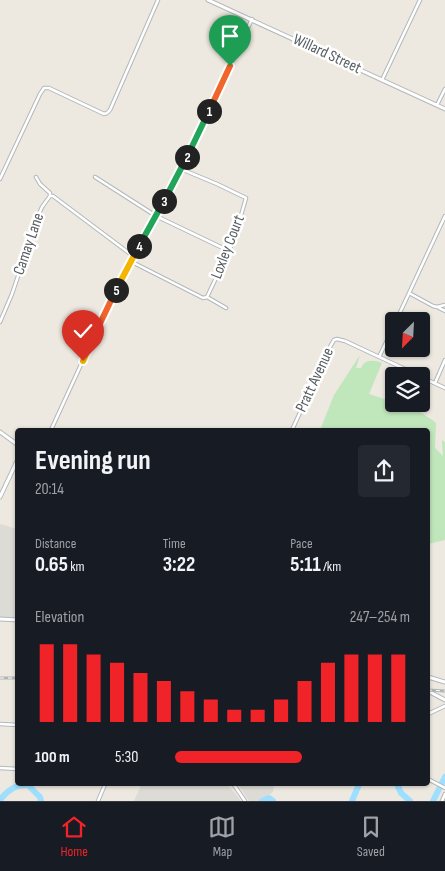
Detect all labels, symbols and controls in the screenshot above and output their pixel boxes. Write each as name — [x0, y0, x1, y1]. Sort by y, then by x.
pin — [209, 15, 251, 66]
icon: arrive — [216, 22, 244, 50]
street label: Willard Street — [290, 30, 364, 78]
pin: 1 — [196, 98, 222, 124]
text: 1 — [207, 103, 212, 120]
pin: 2 — [174, 144, 200, 170]
text: 2 — [184, 149, 191, 166]
pin: 3 — [152, 188, 176, 214]
text: 3 — [161, 193, 168, 210]
street label: Camay Lane — [10, 211, 48, 277]
street label: Loxley Court — [207, 212, 249, 282]
pin: 4 — [126, 234, 152, 258]
text: 4 — [136, 238, 143, 255]
pin: 5 — [104, 278, 128, 302]
text: 5 — [113, 282, 120, 299]
pin — [62, 310, 104, 361]
north arrow — [385, 312, 430, 358]
map controls — [385, 312, 430, 412]
icon: check — [69, 317, 97, 345]
street label: Pratt Avenue — [292, 345, 338, 415]
button: layers — [385, 367, 430, 412]
text: Evening run — [35, 444, 151, 477]
button: share — [358, 445, 410, 497]
text: 20:14 — [35, 480, 64, 499]
text: Distance — [35, 535, 76, 552]
text: Time — [163, 535, 186, 552]
text: Pace — [290, 535, 313, 552]
text: 0.65 — [35, 552, 68, 577]
text: 3:22 — [163, 552, 195, 577]
text: 5:11 — [290, 552, 321, 577]
text: km — [68, 558, 85, 575]
text: /km — [321, 558, 341, 575]
text: Elevation — [35, 608, 84, 627]
text: 247–254 m — [350, 608, 410, 627]
text: 100 m — [35, 748, 70, 767]
text: 5:30 — [115, 748, 138, 767]
tab: Home — [60, 813, 88, 860]
tab: Map — [208, 813, 236, 860]
tab: Saved — [357, 813, 385, 860]

